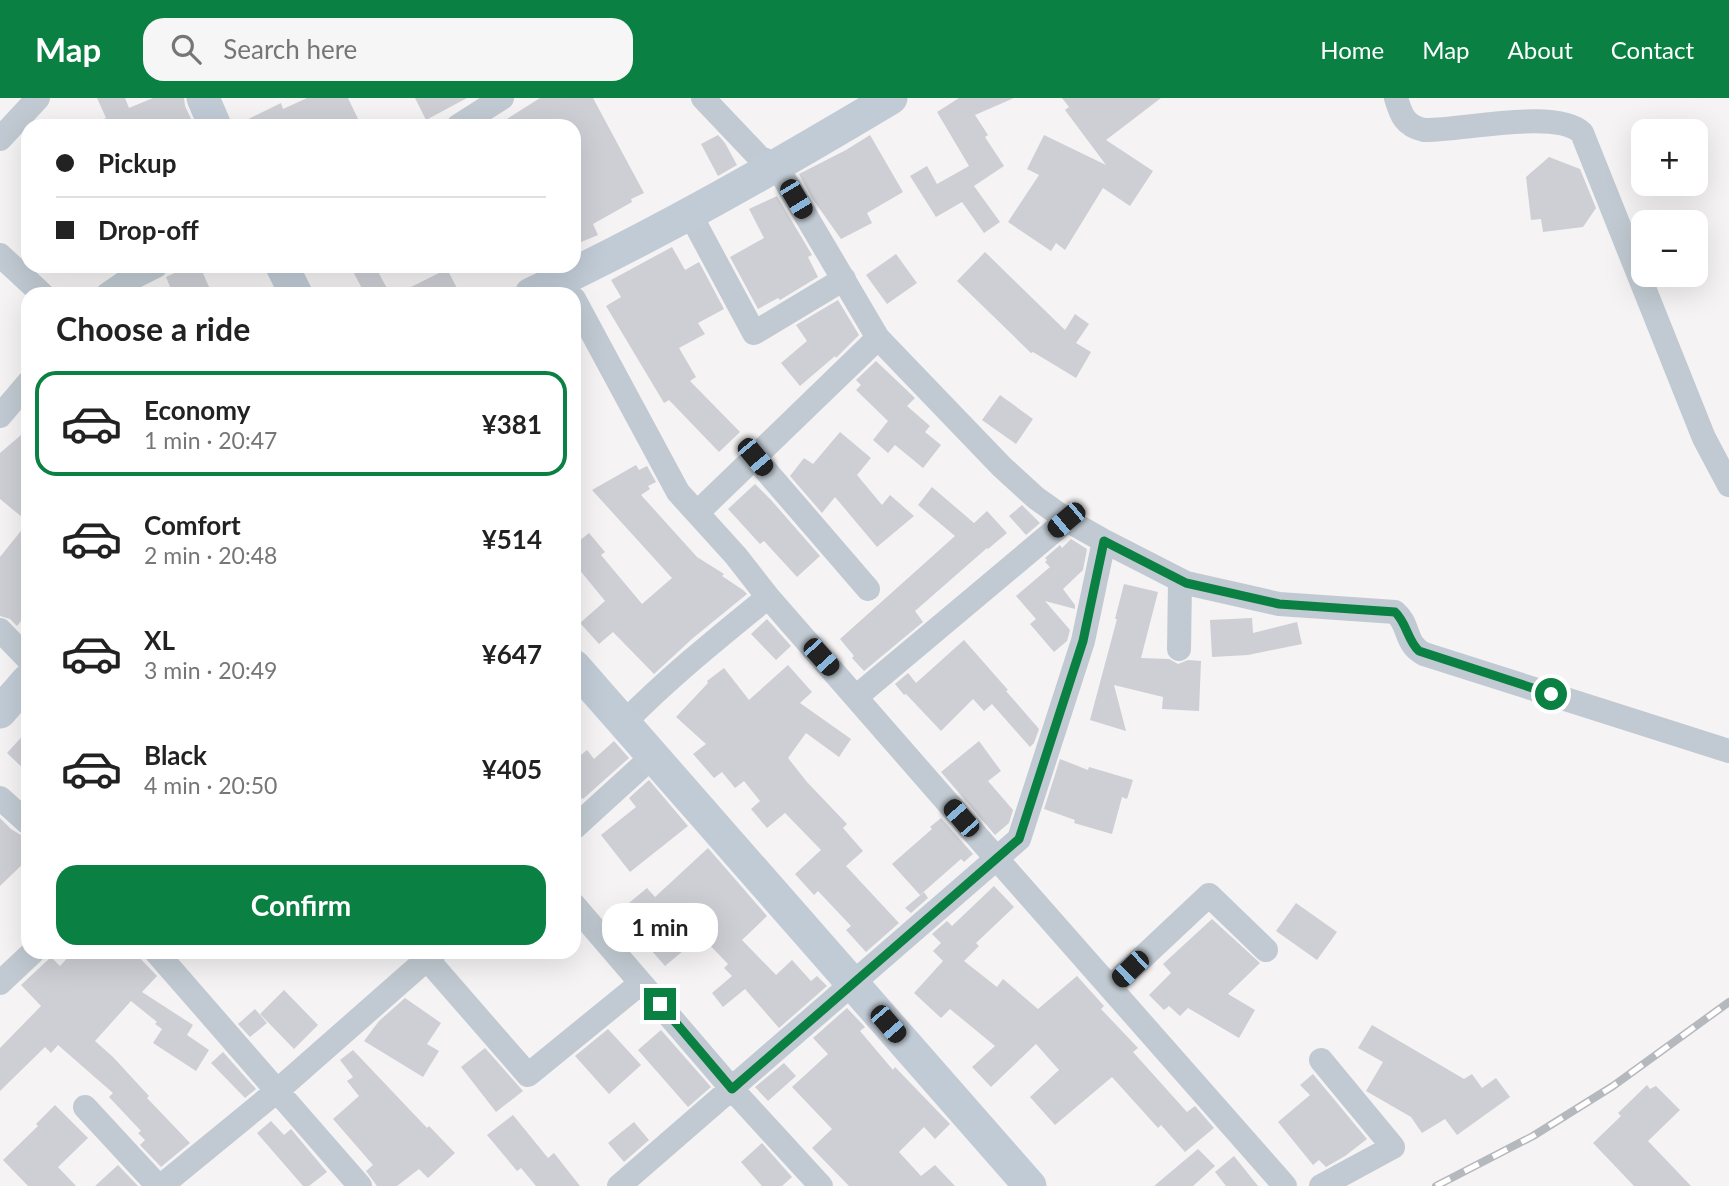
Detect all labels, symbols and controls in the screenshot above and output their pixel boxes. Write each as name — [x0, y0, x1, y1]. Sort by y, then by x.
search box — [143, 18, 633, 81]
text: Map — [35, 29, 101, 69]
icon: search — [167, 30, 205, 68]
text: Search here — [223, 33, 357, 65]
text: Home — [1320, 35, 1384, 64]
text: Map — [1422, 35, 1470, 64]
text: About — [1508, 35, 1573, 64]
text: Contact — [1611, 35, 1694, 64]
map controls — [1631, 119, 1708, 287]
button: + — [1631, 119, 1708, 196]
text: Pickup — [98, 147, 177, 179]
car — [777, 176, 816, 222]
button: − — [1631, 210, 1708, 287]
text: Drop-off — [98, 214, 199, 246]
text: Choose a ride — [56, 309, 250, 348]
icon: car — [60, 392, 123, 455]
text: Economy — [144, 394, 250, 426]
text: ¥381 — [482, 408, 542, 440]
text: 1 min · 20:47 — [144, 426, 277, 454]
car — [734, 434, 777, 480]
car — [1044, 498, 1089, 542]
icon: car — [60, 507, 123, 570]
text: Comfort — [144, 509, 241, 541]
text: ¥514 — [482, 523, 542, 555]
text: 2 min · 20:48 — [144, 541, 277, 569]
icon: car — [60, 622, 123, 685]
text: XL — [144, 624, 175, 656]
car — [800, 634, 843, 680]
text: ¥647 — [482, 638, 542, 670]
text: 3 min · 20:49 — [144, 656, 277, 684]
route start — [1535, 678, 1567, 710]
icon: car — [60, 737, 123, 800]
text: Black — [144, 739, 207, 771]
text: ¥405 — [482, 753, 542, 785]
text: 4 min · 20:50 — [144, 771, 277, 799]
car — [940, 795, 983, 841]
button: Confirm — [56, 865, 546, 945]
callout: 1 min — [602, 902, 718, 951]
text: 1 min — [631, 913, 689, 941]
car — [1108, 947, 1153, 991]
route end — [644, 988, 676, 1020]
car — [867, 1001, 910, 1047]

